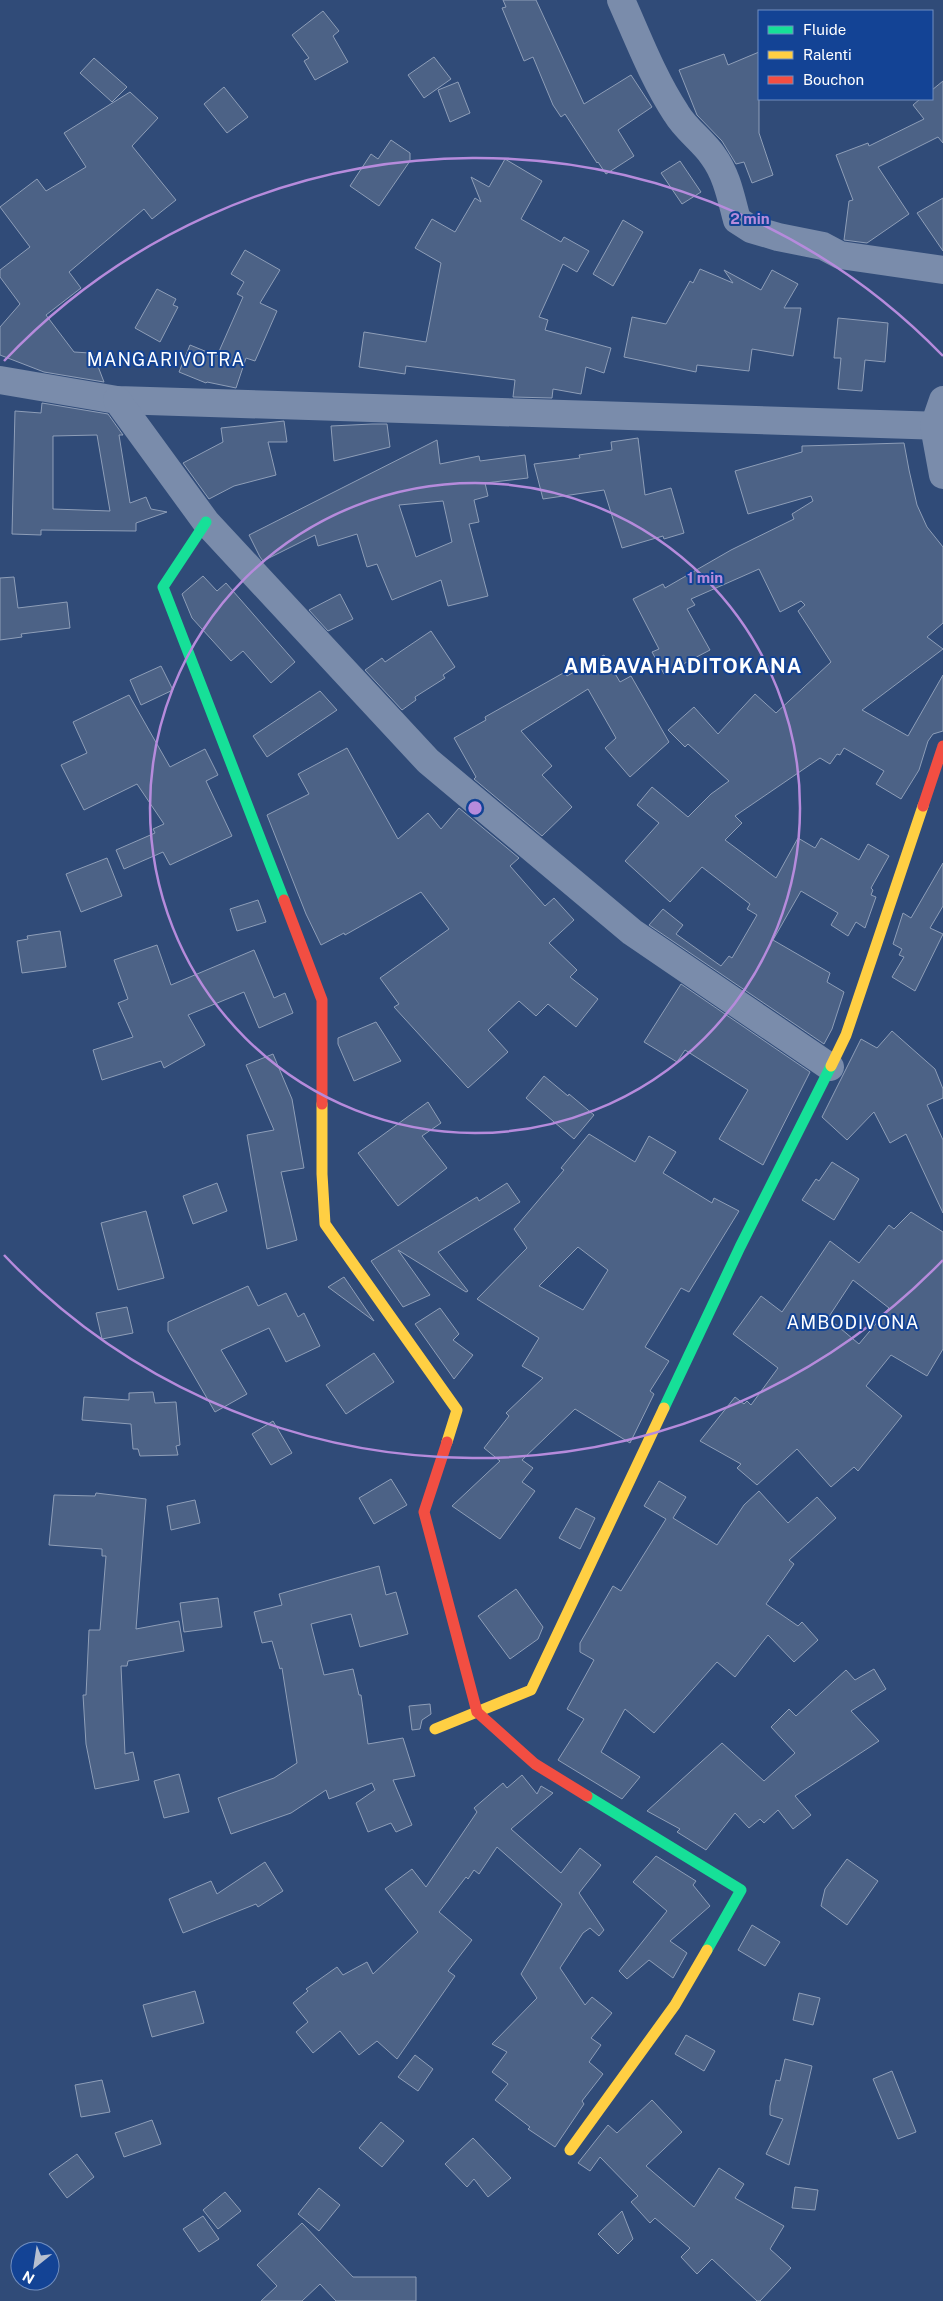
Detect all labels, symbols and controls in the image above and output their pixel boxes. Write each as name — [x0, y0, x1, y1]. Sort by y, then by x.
legend — [758, 10, 933, 100]
text: Fluide — [803, 21, 846, 38]
text: Ralenti — [803, 46, 852, 63]
text: Bouchon — [803, 71, 864, 88]
text: 2 min — [730, 210, 770, 227]
district label: MANGARIVOTRA — [87, 349, 245, 370]
text: 1 min — [687, 569, 723, 586]
district label: AMBAVAHADITOKANA — [564, 654, 802, 678]
centre of rings — [466, 799, 484, 817]
district label: AMBODIVONA — [787, 1312, 919, 1333]
north arrow — [10, 2241, 60, 2291]
text: N — [20, 2268, 37, 2287]

